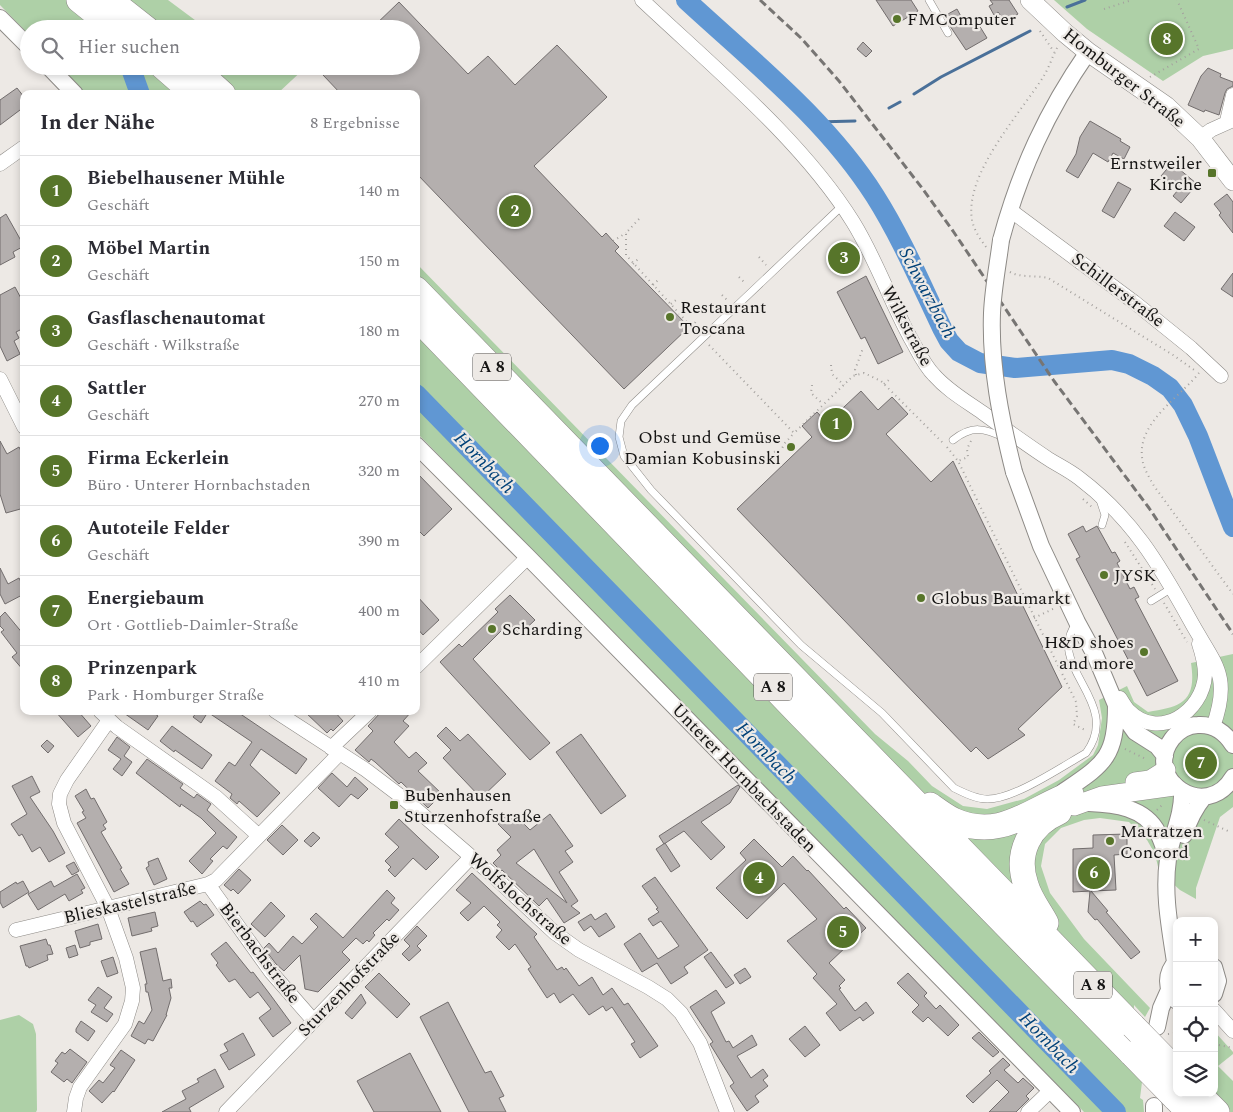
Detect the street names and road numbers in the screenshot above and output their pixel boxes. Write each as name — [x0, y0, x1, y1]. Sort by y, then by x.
street label: Homburger Straße — [1057, 22, 1191, 134]
street label: Schillerstraße — [1066, 246, 1170, 334]
street label: Wilkstraße — [874, 281, 940, 371]
road number: A 8 — [473, 354, 511, 381]
road number: A 8 — [754, 674, 792, 700]
street label: Unterer Hornbachstaden — [665, 697, 823, 859]
street label: Wolfslochstraße — [462, 846, 578, 952]
street label: Blieskastelstraße — [61, 875, 199, 931]
street label: Bierbachstraße — [213, 896, 307, 1010]
street label: Sturzenhofstraße — [292, 925, 406, 1043]
road number: A 8 — [1074, 972, 1112, 998]

